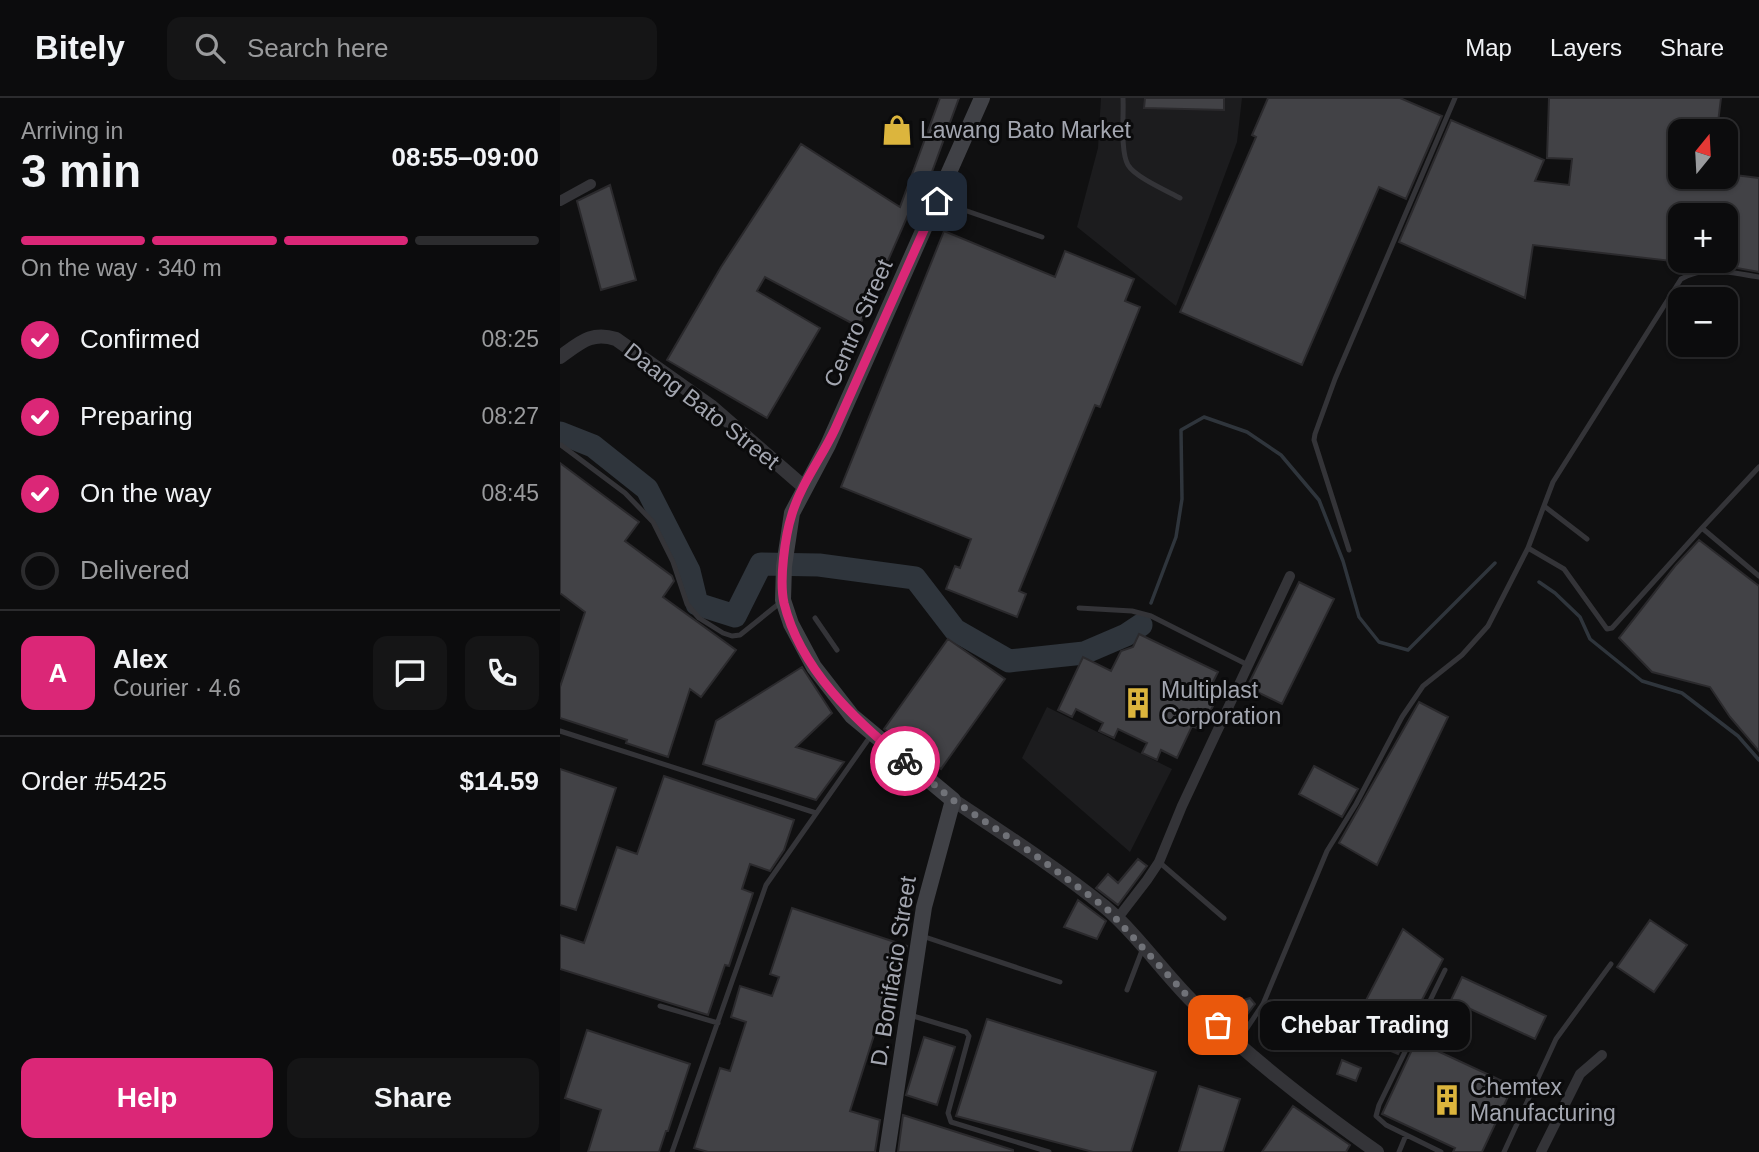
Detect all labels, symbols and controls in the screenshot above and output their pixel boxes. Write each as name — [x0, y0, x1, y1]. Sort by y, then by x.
search box — [167, 17, 657, 80]
text: Bitely — [35, 29, 125, 66]
icon: search — [191, 29, 229, 67]
text: Search here — [247, 33, 389, 63]
text: Map — [1465, 34, 1512, 61]
text: Layers — [1550, 34, 1622, 61]
text: Share — [1660, 34, 1724, 61]
shop icon: Lawang Bato Market — [880, 113, 914, 147]
place label: Lawang Bato Market — [920, 117, 1132, 143]
text: Arriving in — [21, 118, 123, 144]
north arrow — [1668, 119, 1738, 189]
map controls — [1668, 119, 1738, 357]
text: 08:55–09:00 — [392, 142, 539, 172]
text: 3 min — [21, 145, 141, 197]
pin — [907, 171, 967, 231]
icon: home — [918, 182, 956, 220]
button: + — [1668, 203, 1738, 273]
text: On the way · 340 m — [21, 255, 222, 281]
street label: Centro Street — [818, 255, 898, 391]
button: − — [1668, 287, 1738, 357]
icon: check — [21, 321, 59, 359]
text: Confirmed — [80, 324, 200, 354]
text: 08:25 — [481, 326, 539, 352]
street label: Daang Bato Street — [619, 338, 785, 475]
icon: check — [21, 398, 59, 436]
text: Preparing — [80, 401, 193, 431]
text: 08:27 — [481, 403, 539, 429]
icon: check — [21, 475, 59, 513]
text: On the way — [80, 478, 212, 508]
text: 08:45 — [481, 480, 539, 506]
text: Delivered — [80, 555, 190, 585]
button: chat — [373, 636, 447, 710]
button: phone — [465, 636, 539, 710]
text: Alex — [113, 644, 168, 674]
text: A — [49, 658, 67, 688]
text: Courier · 4.6 — [113, 675, 241, 701]
place label: Multiplast Corporation — [1161, 677, 1281, 729]
building icon: Multiplast Corporation — [1121, 686, 1155, 720]
courier — [870, 726, 940, 796]
icon: bike — [886, 742, 924, 780]
text: Order #5425 — [21, 766, 167, 796]
text: $14.59 — [459, 766, 539, 796]
street label: D. Bonifacio Street — [865, 874, 921, 1068]
pin — [1188, 995, 1248, 1055]
callout: Chebar Trading — [1260, 1000, 1470, 1049]
icon: bag — [1199, 1006, 1237, 1044]
text: Chebar Trading — [1281, 1012, 1449, 1038]
button: Help — [21, 1058, 273, 1138]
button: Share — [287, 1058, 539, 1138]
place label: Chemtex Manufacturing — [1470, 1074, 1616, 1126]
building icon: Chemtex Manufacturing — [1430, 1083, 1464, 1117]

